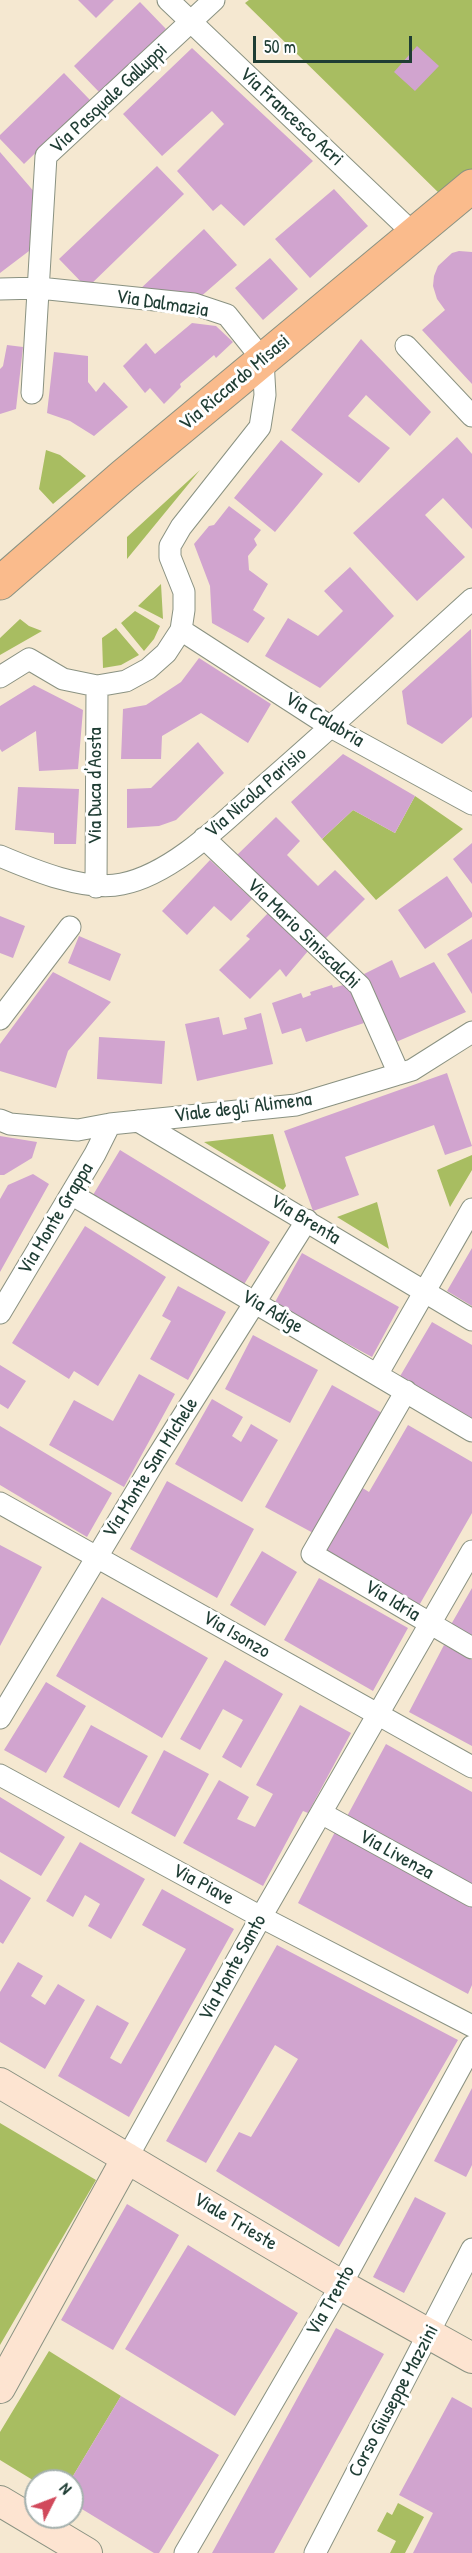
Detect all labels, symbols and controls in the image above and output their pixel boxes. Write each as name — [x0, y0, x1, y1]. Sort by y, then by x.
scale bar — [256, 24, 415, 62]
text: 50 m — [264, 34, 296, 59]
street label: Via Pasquale Galluppi — [45, 38, 173, 160]
street label: Via Francesco Acri — [234, 63, 348, 171]
street label: Via Dalmazia — [114, 285, 210, 323]
street label: Via Riccardo Misasi — [175, 330, 295, 436]
street label: Via Calabria — [280, 687, 368, 753]
street label: Via Duca d'Aosta — [84, 727, 108, 845]
street label: Via Nicola Parisio — [200, 742, 312, 844]
street label: Via Mario Siniscalchi — [241, 874, 365, 994]
street label: Viale degli Alimena — [173, 1088, 313, 1128]
street label: Via Monte Grappa — [13, 1159, 99, 1279]
street label: Via Brenta — [266, 1190, 344, 1250]
street label: Via Adige — [237, 1285, 307, 1339]
street label: Via Monte San Michele — [98, 1393, 204, 1543]
street label: Via Idria — [360, 1575, 424, 1627]
street label: Via Isonzo — [198, 1606, 274, 1664]
street label: Via Livenza — [355, 1825, 437, 1885]
street label: Via Piave — [168, 1859, 238, 1911]
street label: Via Monte Santo — [194, 1911, 272, 2025]
street label: Viale Trieste — [189, 2188, 281, 2256]
street label: Via Trento — [301, 2262, 361, 2340]
street label: Corso Giuseppe Mazzini — [344, 2321, 444, 2481]
north arrow — [24, 2469, 84, 2529]
text: N — [55, 2478, 77, 2499]

